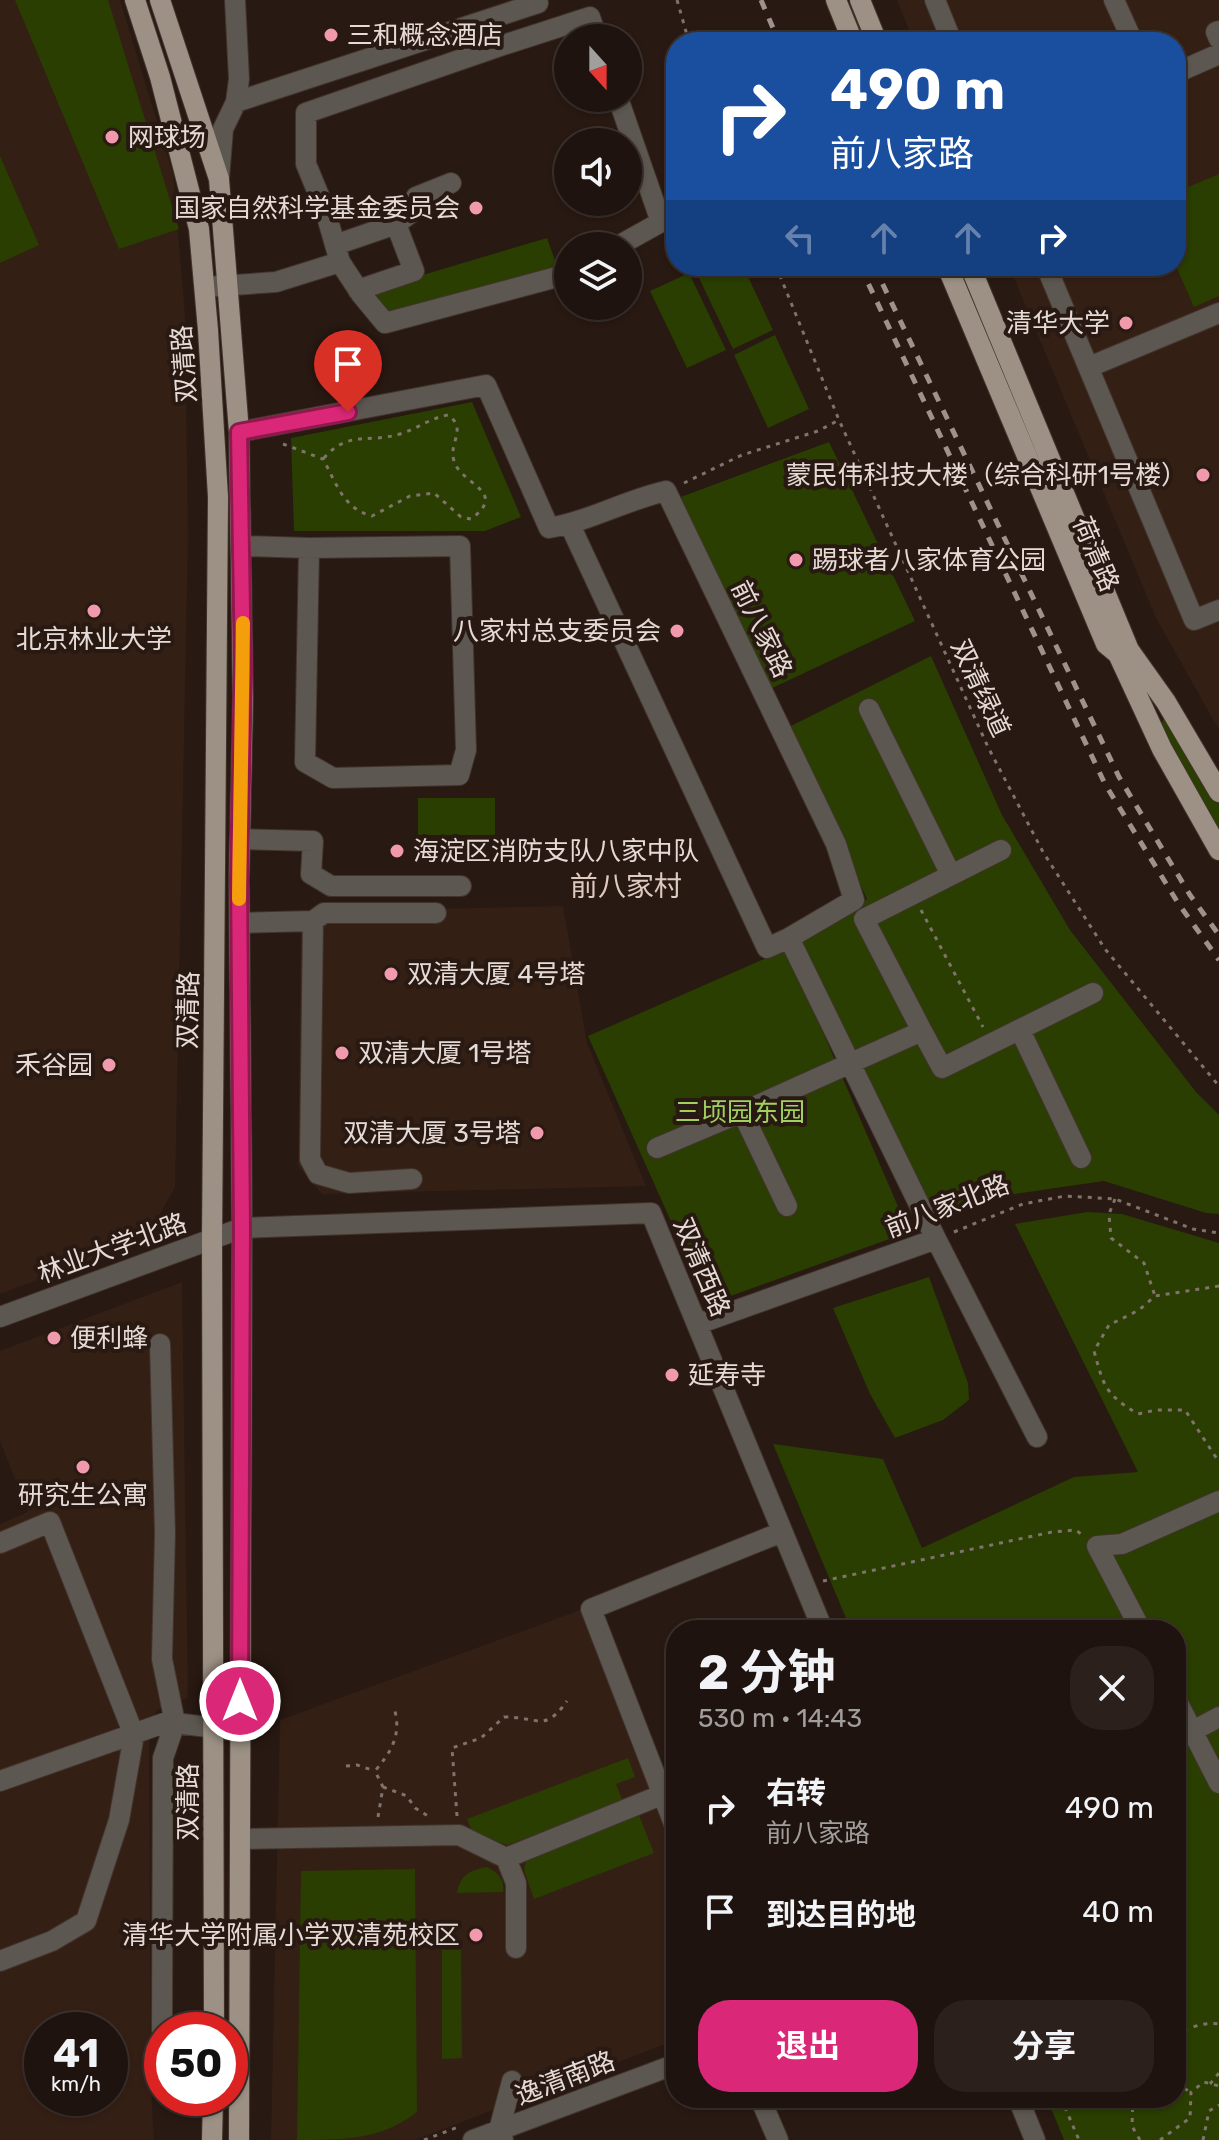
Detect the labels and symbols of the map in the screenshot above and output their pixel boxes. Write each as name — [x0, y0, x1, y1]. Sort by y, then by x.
place label: 三和概念酒店 — [347, 20, 503, 51]
north arrow — [554, 24, 642, 112]
marker: 三和概念酒店 — [322, 26, 340, 44]
place label: 网球场 — [128, 122, 206, 153]
marker: 网球场 — [103, 128, 121, 146]
place label: 国家自然科学基金委员会 — [174, 193, 460, 224]
marker: 国家自然科学基金委员会 — [467, 199, 485, 217]
place label: 清华大学 — [1006, 308, 1110, 339]
marker: 清华大学 — [1117, 314, 1135, 332]
street label: 双清路 — [166, 324, 203, 404]
pin — [314, 330, 382, 412]
place label: 蒙民伟科技大楼（综合科研1号楼） — [786, 460, 1187, 491]
marker: 蒙民伟科技大楼（综合科研1号楼） — [1194, 466, 1212, 484]
street label: 荷清路 — [1066, 512, 1125, 596]
place label: 踢球者八家体育公园 — [812, 545, 1046, 576]
marker: 踢球者八家体育公园 — [787, 551, 805, 569]
street label: 前八家路 — [725, 576, 798, 683]
marker: 北京林业大学 — [85, 602, 103, 620]
place label: 八家村总支委员会 — [453, 616, 661, 647]
marker: 八家村总支委员会 — [668, 622, 686, 640]
place label: 北京林业大学 — [16, 624, 172, 655]
street label: 双清绿道 — [945, 635, 1017, 742]
place label: 海淀区消防支队八家中队 — [413, 836, 699, 867]
marker: 海淀区消防支队八家中队 — [388, 842, 406, 860]
district label: 前八家村 — [570, 870, 682, 903]
place label: 双清大厦 4号塔 — [407, 959, 586, 990]
marker: 双清大厦 4号塔 — [382, 965, 400, 983]
street label: 双清路 — [172, 971, 205, 1049]
place label: 双清大厦 1号塔 — [358, 1038, 532, 1069]
marker: 双清大厦 1号塔 — [333, 1044, 351, 1062]
place label: 禾谷园 — [15, 1050, 93, 1081]
marker: 禾谷园 — [100, 1056, 118, 1074]
park label: 三顷园东园 — [675, 1097, 805, 1128]
place label: 双清大厦 3号塔 — [343, 1118, 521, 1149]
marker: 双清大厦 3号塔 — [528, 1124, 546, 1142]
street label: 前八家北路 — [881, 1169, 1013, 1244]
street label: 林业大学北路 — [34, 1207, 191, 1290]
street label: 双清西路 — [667, 1213, 736, 1321]
place label: 便利蜂 — [70, 1323, 148, 1354]
marker: 便利蜂 — [45, 1329, 63, 1347]
place label: 延寿寺 — [688, 1360, 766, 1391]
marker: 延寿寺 — [663, 1366, 681, 1384]
marker: 研究生公寓 — [74, 1458, 92, 1476]
place label: 研究生公寓 — [18, 1480, 148, 1511]
position arrow — [198, 1659, 282, 1743]
street label: 双清路 — [173, 1763, 204, 1841]
place label: 清华大学附属小学双清苑校区 — [122, 1920, 460, 1951]
marker: 清华大学附属小学双清苑校区 — [467, 1926, 485, 1944]
speed limit sign: 50 — [144, 2012, 248, 2116]
street label: 逸清南路 — [511, 2045, 619, 2112]

